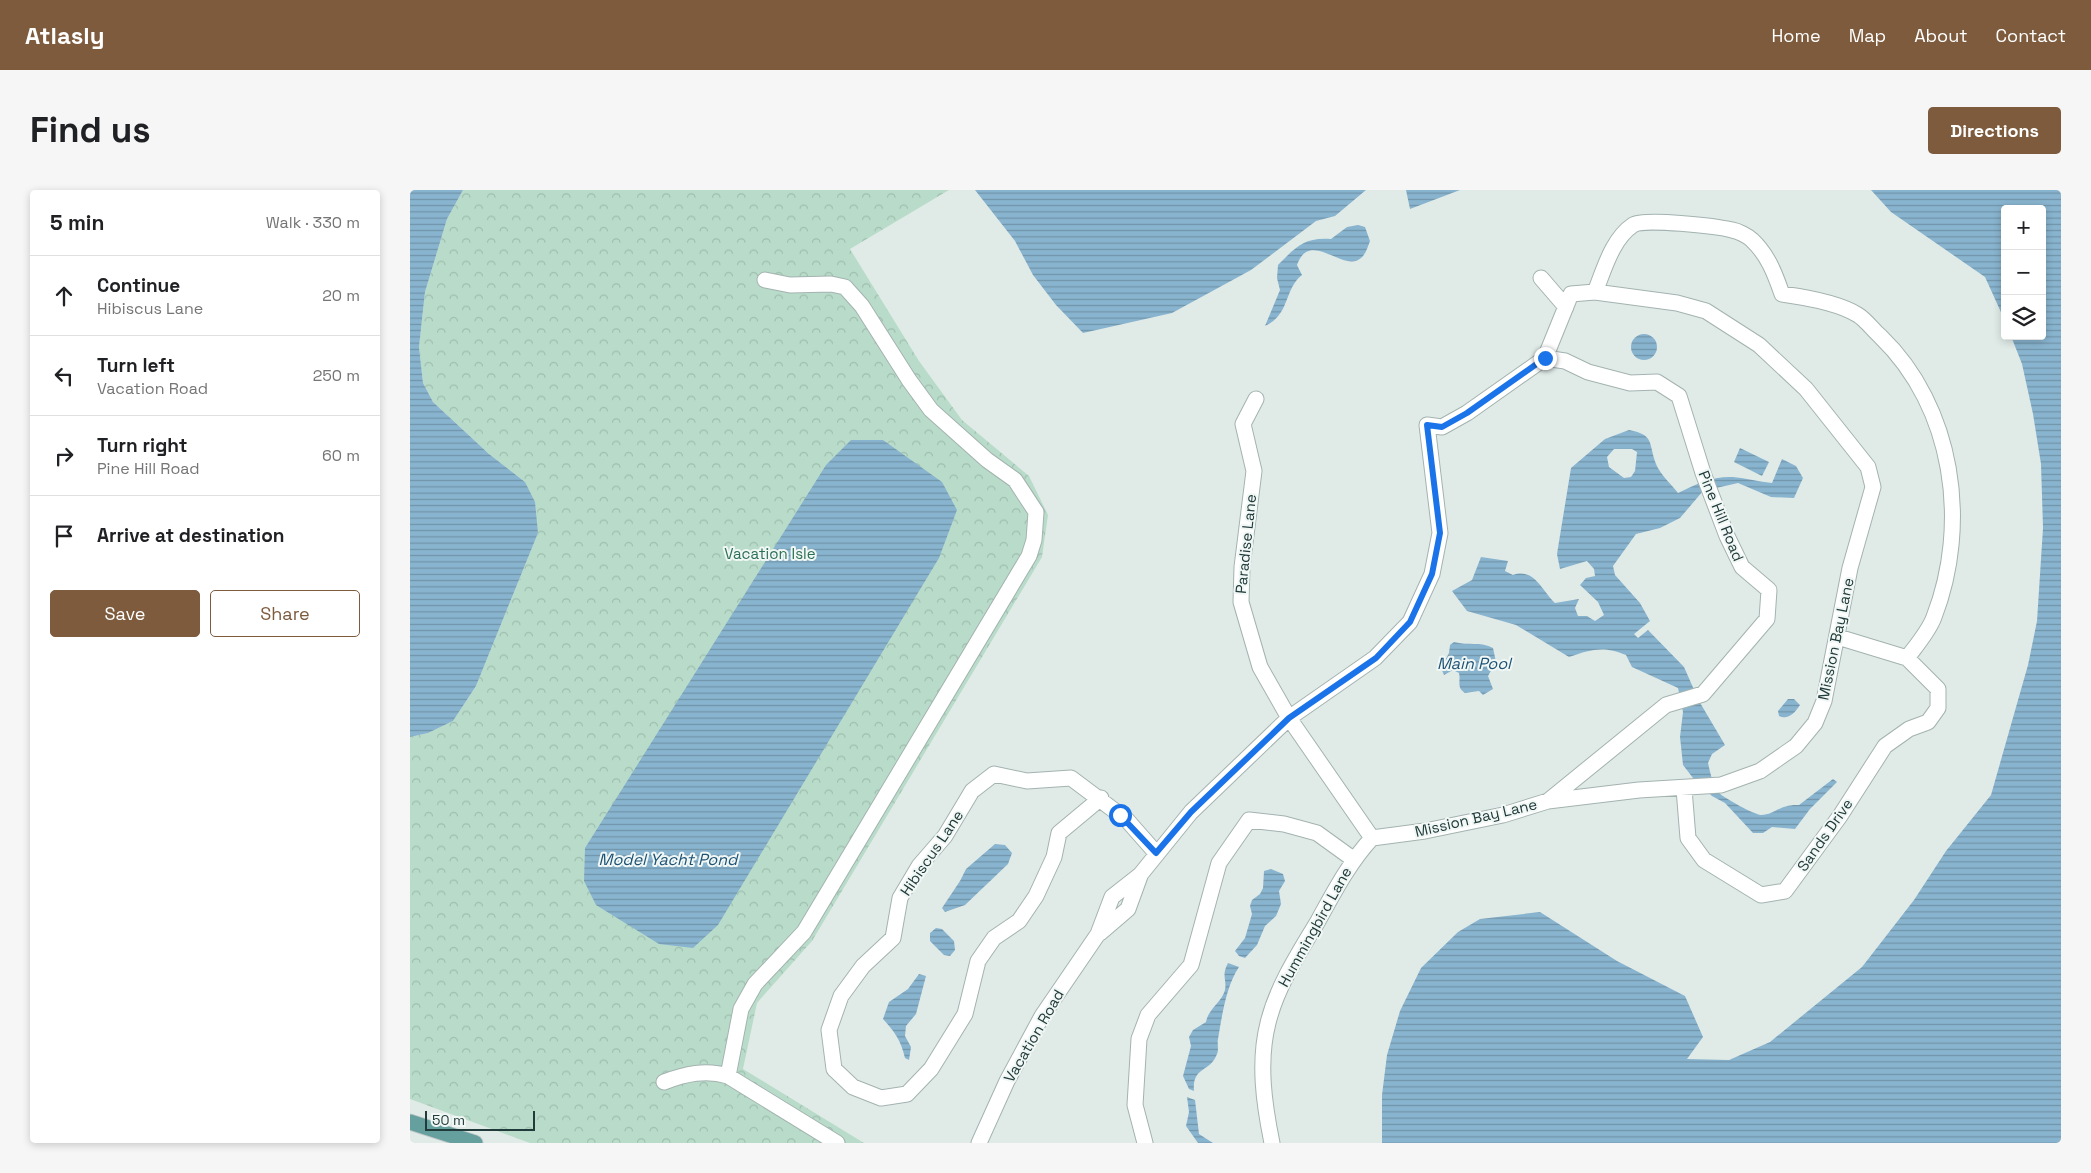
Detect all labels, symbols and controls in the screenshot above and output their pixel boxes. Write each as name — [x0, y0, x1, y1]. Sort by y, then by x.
text: Atlasly — [25, 20, 104, 51]
text: Home — [1772, 24, 1821, 47]
text: Map — [1849, 24, 1886, 47]
text: About — [1914, 24, 1968, 47]
text: Contact — [1996, 24, 2066, 47]
button: Directions — [1928, 107, 2061, 154]
text: Find us — [30, 108, 151, 152]
map controls — [2001, 205, 2046, 340]
button: + — [2001, 205, 2046, 250]
text: 5 min — [50, 209, 104, 236]
text: Walk · 330 m — [266, 212, 360, 233]
button: − — [2001, 250, 2046, 295]
text: Continue — [97, 273, 180, 298]
icon: ahead — [50, 282, 78, 310]
text: 20 m — [322, 285, 360, 306]
button: layers — [2001, 295, 2046, 340]
text: Hibiscus Lane — [97, 298, 203, 319]
route end — [1534, 347, 1557, 370]
text: Turn left — [97, 353, 175, 378]
icon: left — [50, 362, 78, 390]
text: 250 m — [313, 365, 360, 386]
text: Vacation Road — [97, 378, 208, 399]
text: Turn right — [97, 433, 187, 458]
icon: right — [50, 442, 78, 470]
text: 60 m — [322, 445, 360, 466]
text: Pine Hill Road — [97, 458, 200, 479]
street label: Pine Hill Road — [1695, 468, 1748, 564]
street label: Paradise Lane — [1231, 493, 1260, 595]
icon: arrive — [50, 522, 78, 550]
text: Arrive at destination — [97, 523, 285, 548]
park label: Vacation Isle — [724, 544, 816, 563]
street label: Mission Bay Lane — [1813, 576, 1858, 702]
button: Save — [50, 590, 200, 637]
button: Share — [210, 590, 360, 637]
water label: Main Pool — [1437, 653, 1513, 674]
street label: Mission Bay Lane — [1413, 794, 1539, 841]
street label: Sands Drive — [1793, 795, 1857, 875]
route start — [1109, 804, 1132, 827]
street label: Hibiscus Lane — [896, 806, 967, 899]
water label: Model Yacht Pond — [599, 849, 739, 870]
street label: Hummingbird Lane — [1274, 863, 1356, 990]
street label: Vacation Road — [999, 986, 1068, 1086]
scale bar — [425, 1108, 535, 1131]
text: 50 m — [432, 1111, 465, 1129]

